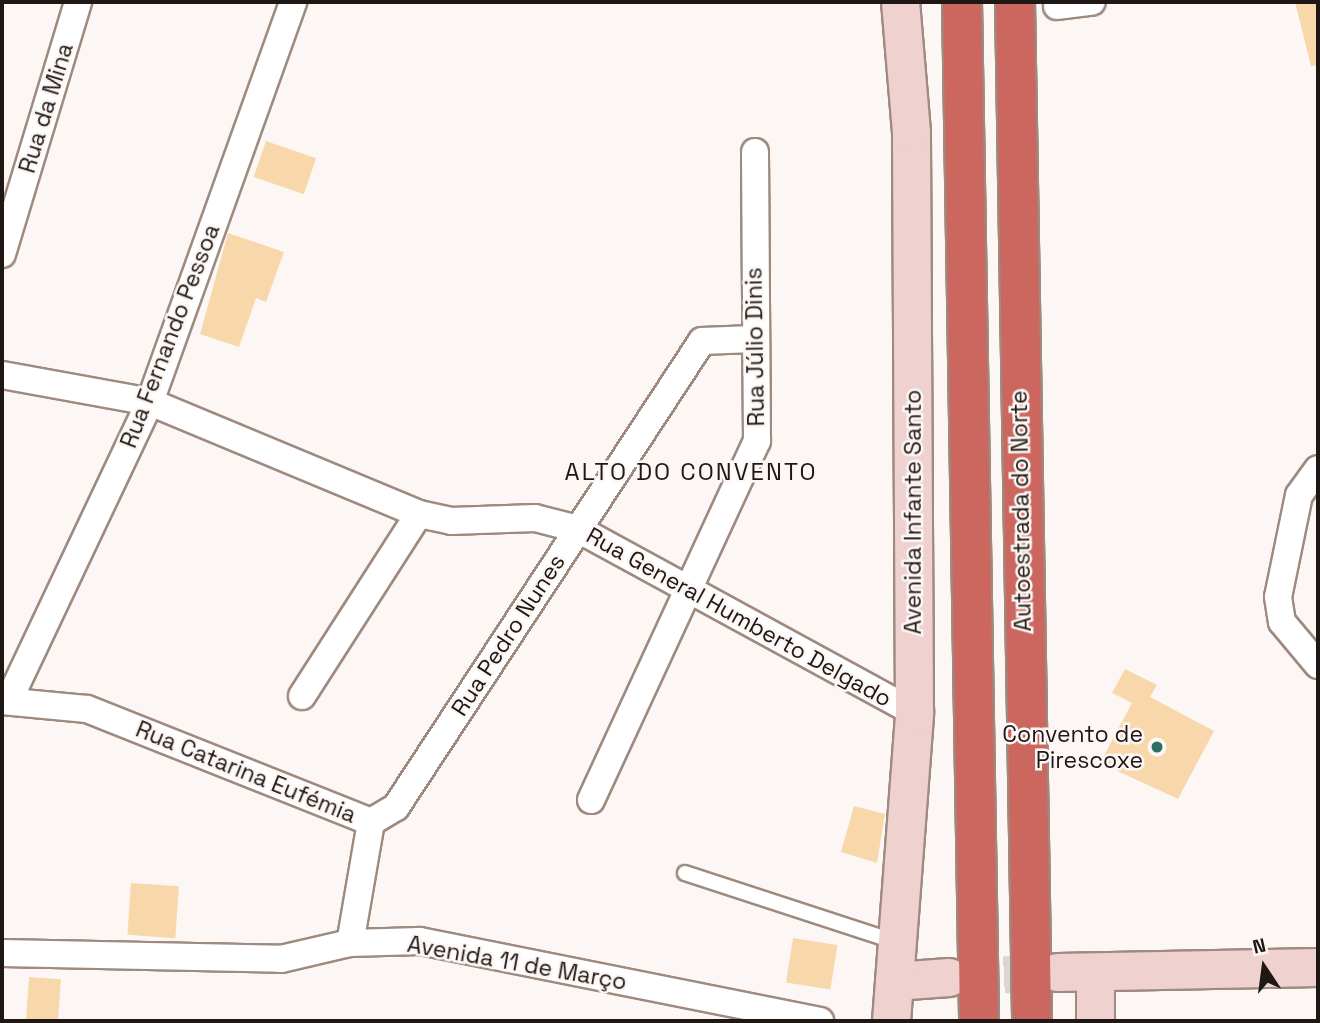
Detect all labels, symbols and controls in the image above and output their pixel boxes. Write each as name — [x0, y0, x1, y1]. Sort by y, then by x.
street label: Rua da Mina — [13, 40, 79, 176]
street label: Rua Fernando Pessoa — [115, 220, 225, 452]
street label: Rua Júlio Dinis — [740, 267, 770, 427]
street label: Avenida Infante Santo — [899, 390, 927, 634]
street label: Autoestrada do Norte — [1005, 390, 1037, 632]
district label: ALTO DO CONVENTO — [567, 458, 815, 486]
street label: Rua General Humberto Delgado — [582, 521, 896, 713]
street label: Rua Pedro Nunes — [445, 549, 571, 721]
street label: Rua Catarina Eufémia — [132, 715, 360, 829]
place label: Convento de Pirescoxe — [1002, 720, 1143, 774]
marker: Convento de Pirescoxe — [1149, 739, 1165, 755]
street label: Avenida 11 de Março — [405, 930, 629, 996]
north arrow — [1229, 932, 1299, 1002]
text: N — [1250, 932, 1268, 960]

